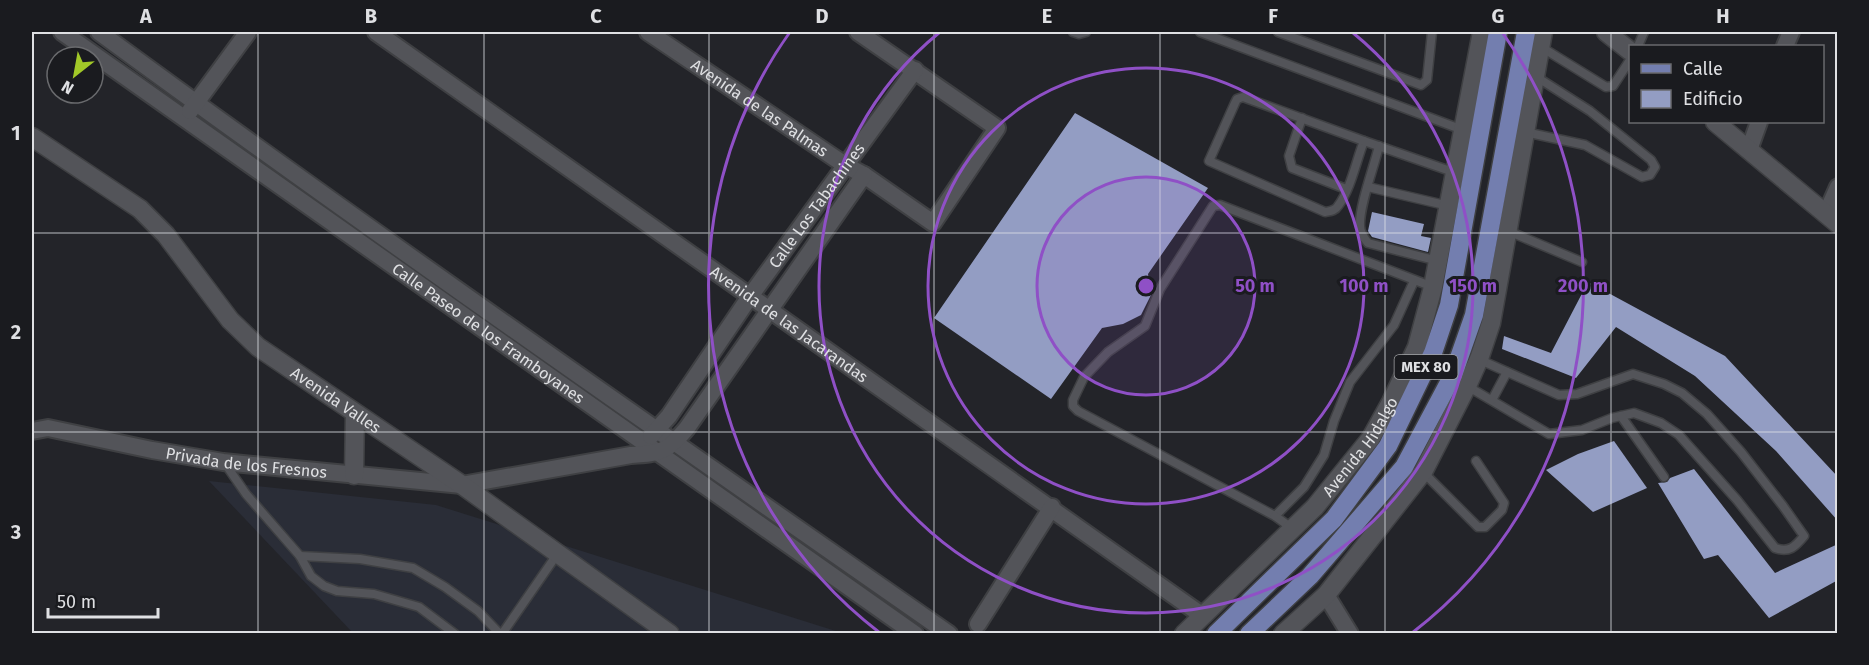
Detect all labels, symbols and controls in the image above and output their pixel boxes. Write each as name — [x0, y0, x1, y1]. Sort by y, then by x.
text: A — [139, 4, 153, 28]
text: B — [365, 4, 377, 28]
text: C — [590, 4, 602, 28]
text: D — [815, 4, 829, 28]
text: E — [1042, 4, 1052, 28]
text: F — [1268, 4, 1278, 28]
text: G — [1492, 4, 1504, 28]
text: H — [1716, 4, 1730, 28]
north arrow — [45, 45, 105, 105]
legend — [1629, 45, 1824, 123]
street label: Avenida de las Palmas — [688, 55, 832, 161]
text: Calle — [1683, 58, 1723, 80]
text: N — [58, 77, 77, 98]
text: Edificio — [1683, 88, 1743, 110]
text: 1 — [11, 121, 21, 145]
street label: Calle Los Tabachines — [765, 140, 869, 272]
street label: Calle Paseo de los Framboyanes — [388, 259, 588, 408]
street label: Avenida de las Jacarandas — [706, 262, 872, 387]
text: 50 m — [1235, 275, 1275, 297]
text: 100 m — [1340, 275, 1388, 297]
text: 150 m — [1449, 275, 1497, 297]
text: 200 m — [1558, 275, 1608, 297]
centre of rings — [1136, 276, 1156, 296]
text: 2 — [11, 320, 21, 344]
road number: MEX 80 — [1394, 355, 1458, 379]
street label: Avenida Valles — [287, 363, 384, 437]
street label: Avenida Hidalgo — [1318, 394, 1402, 500]
street label: Privada de los Fresnos — [164, 444, 328, 482]
text: 3 — [10, 520, 21, 544]
scale bar — [48, 581, 158, 619]
text: 50 m — [57, 591, 96, 613]

